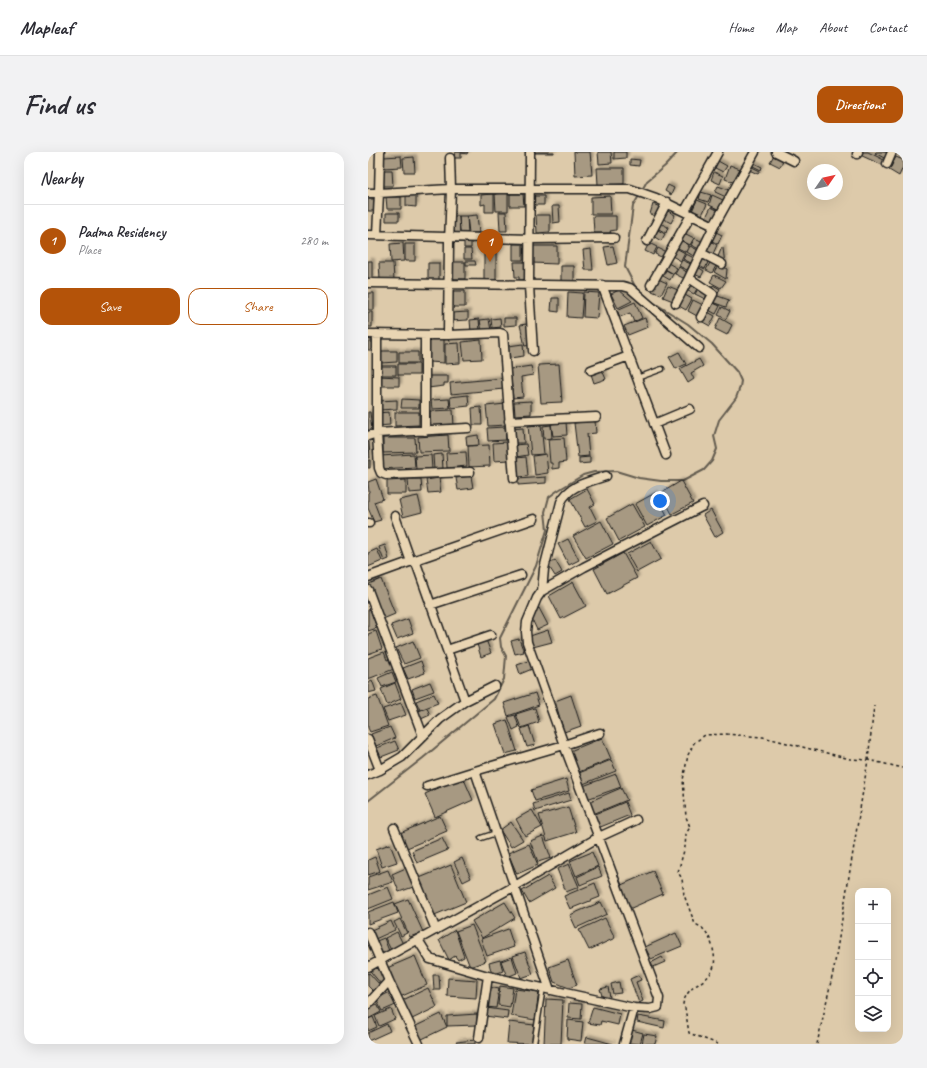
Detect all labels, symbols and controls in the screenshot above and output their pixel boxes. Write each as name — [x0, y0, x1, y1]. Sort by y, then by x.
text: Mapleaf — [20, 16, 73, 40]
text: Home — [728, 19, 754, 36]
text: Map — [776, 19, 797, 36]
text: About — [819, 19, 847, 36]
text: Contact — [869, 19, 907, 36]
button: Directions — [817, 86, 903, 123]
text: Find us — [24, 87, 94, 122]
north arrow — [807, 164, 843, 200]
text: Nearby — [40, 168, 83, 189]
text: Padma Residency — [78, 223, 166, 242]
pin: 1 — [477, 229, 503, 262]
text: 1 — [50, 233, 56, 249]
text: 280 m — [300, 233, 328, 249]
text: Place — [78, 242, 101, 258]
button: Save — [40, 288, 180, 325]
button: Share — [188, 288, 328, 325]
your location — [650, 491, 670, 511]
map controls — [855, 888, 891, 1032]
button: + — [855, 888, 891, 924]
button: − — [855, 924, 891, 960]
button: locate — [855, 960, 891, 996]
button: layers — [855, 996, 891, 1032]

